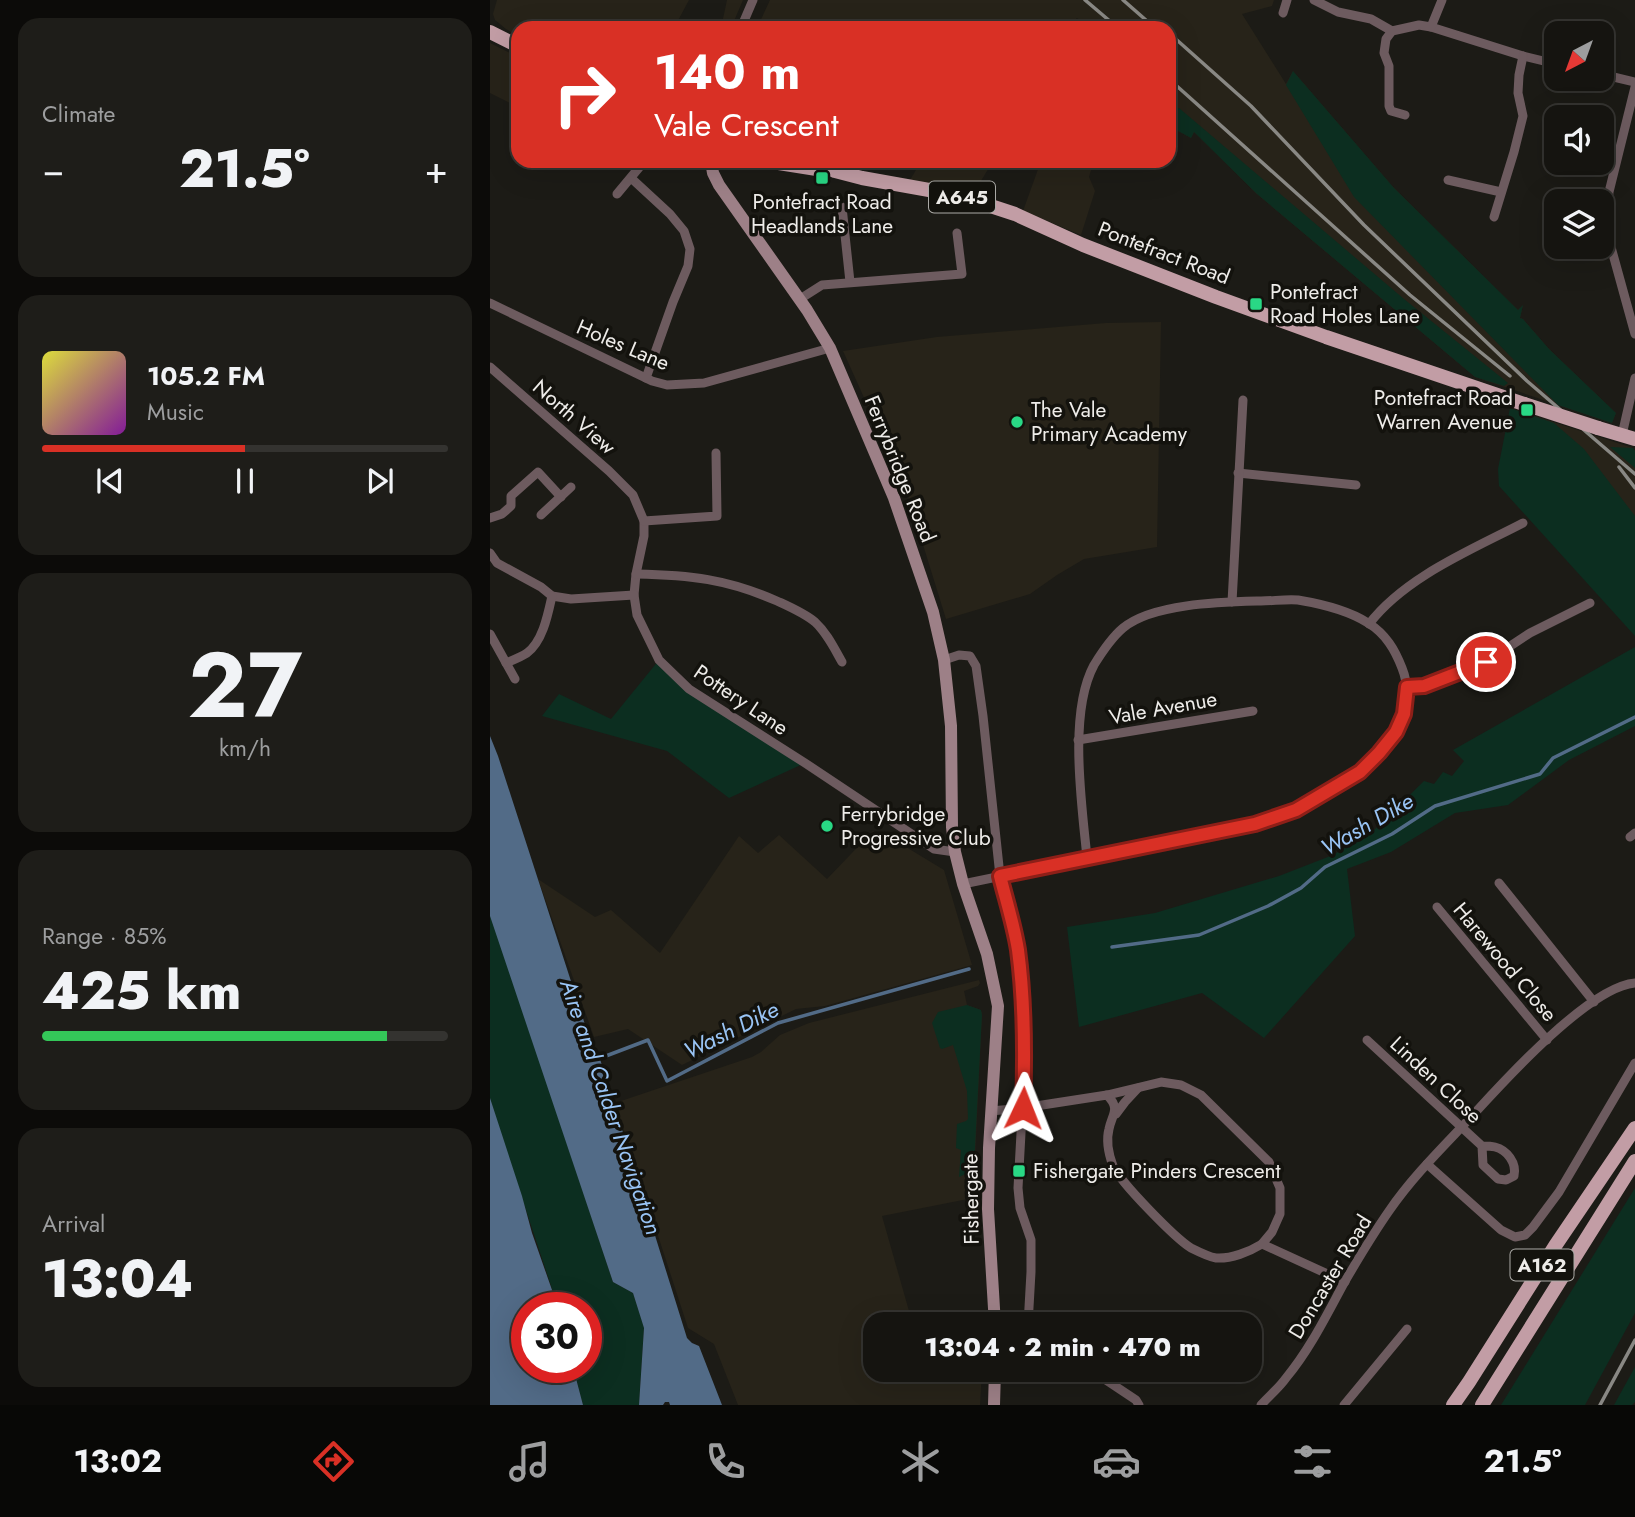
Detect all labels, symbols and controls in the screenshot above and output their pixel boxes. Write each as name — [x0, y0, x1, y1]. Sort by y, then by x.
north arrow — [1544, 21, 1614, 91]
map controls — [1544, 21, 1614, 259]
text: 140 m — [654, 37, 800, 107]
icon: right — [539, 49, 630, 140]
text: Climate — [42, 97, 115, 131]
text: Vale Crescent — [654, 102, 839, 148]
button: sound — [1544, 105, 1614, 175]
text: 21.5° — [179, 131, 310, 207]
text: − — [42, 142, 64, 197]
text: + — [425, 142, 448, 197]
marker: Pontefract Road Headlands Lane — [814, 170, 830, 186]
road number: A645 — [929, 182, 995, 212]
place label: Pontefract Road Headlands Lane — [751, 187, 893, 241]
button: layers — [1544, 189, 1614, 259]
street label: Pontefract Road — [1094, 214, 1234, 292]
place label: Pontefract Road Holes Lane — [1270, 277, 1420, 331]
marker: Pontefract Road Holes Lane — [1248, 296, 1264, 312]
street label: Holes Lane — [572, 312, 674, 378]
text: 105.2 FM — [147, 357, 265, 395]
street label: North View — [526, 372, 623, 462]
place label: Pontefract Road Warren Avenue — [1374, 383, 1513, 437]
street label: Ferrybridge Road — [857, 391, 943, 547]
text: Music — [147, 395, 204, 429]
place label: The Vale Primary Academy — [1031, 395, 1188, 449]
marker: Pontefract Road Warren Avenue — [1519, 402, 1535, 418]
marker: The Vale Primary Academy — [1009, 414, 1025, 430]
icon: previous — [91, 462, 129, 500]
icon: pause — [226, 462, 264, 500]
icon: next — [361, 462, 399, 500]
text: 27 — [188, 620, 302, 751]
pin — [1456, 632, 1516, 692]
icon: arrive — [1467, 643, 1505, 681]
street label: Pottery Lane — [688, 657, 794, 743]
street label: Vale Avenue — [1107, 684, 1220, 732]
text: km/h — [219, 731, 271, 765]
water label: Wash Dike — [1314, 784, 1420, 864]
place label: Ferrybridge Progressive Club — [841, 799, 991, 853]
marker: Ferrybridge Progressive Club — [819, 818, 835, 834]
street label: Harewood Close — [1446, 896, 1564, 1028]
text: Range · 85% — [42, 919, 166, 953]
text: 425 km — [42, 953, 241, 1029]
water label: Aire and Calder Navigation — [551, 974, 671, 1239]
water label: Wash Dike — [678, 992, 785, 1068]
street label: Linden Close — [1383, 1029, 1489, 1131]
position arrow — [986, 1071, 1060, 1145]
street label: Fishergate — [955, 1153, 987, 1245]
place label: Fishergate Pinders Crescent — [1033, 1156, 1281, 1186]
marker: Fishergate Pinders Crescent — [1011, 1163, 1027, 1179]
text: Arrival — [42, 1207, 105, 1241]
street label: Doncaster Road — [1281, 1209, 1379, 1345]
text: 13:04 — [42, 1241, 193, 1317]
road number: A162 — [1510, 1250, 1574, 1280]
speed limit sign: 30 — [511, 1292, 602, 1383]
text: 13:04 · 2 min · 470 m — [924, 1328, 1201, 1366]
icon: directions — [309, 1437, 358, 1486]
icon: music — [505, 1437, 554, 1486]
icon: phone — [701, 1437, 750, 1486]
icon: climate — [896, 1437, 945, 1486]
icon: car — [1092, 1437, 1141, 1486]
icon: filters — [1288, 1437, 1337, 1486]
text: 13:02 — [73, 1438, 162, 1484]
text: 21.5° — [1484, 1438, 1562, 1484]

